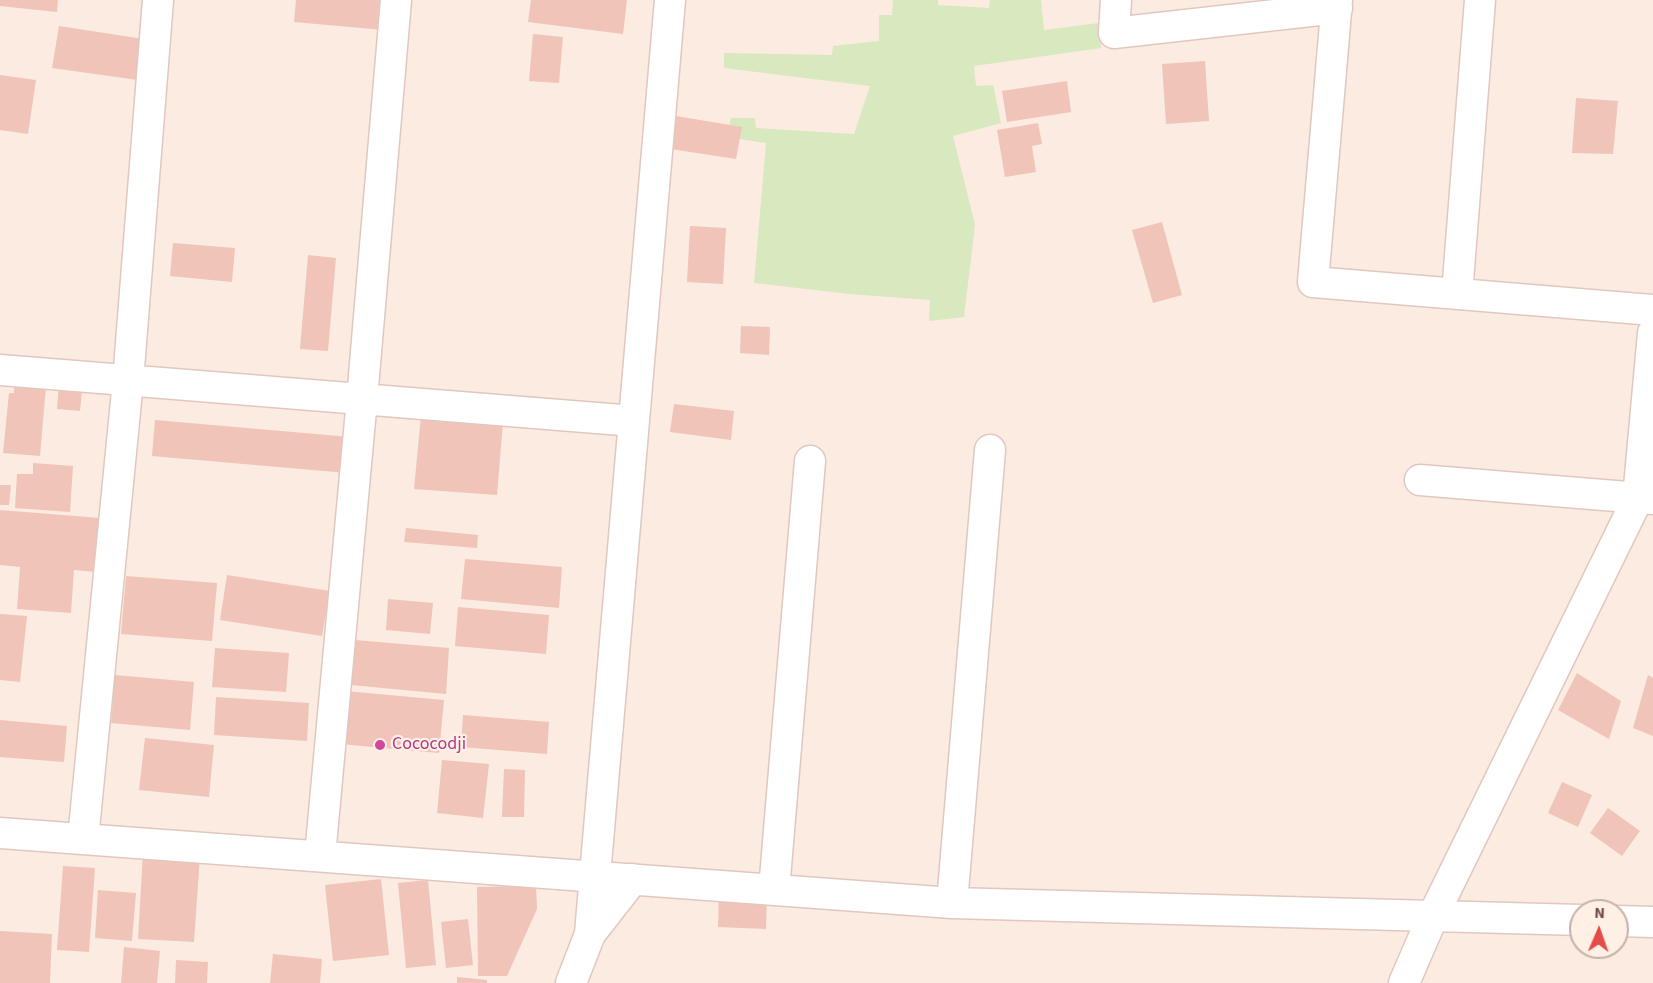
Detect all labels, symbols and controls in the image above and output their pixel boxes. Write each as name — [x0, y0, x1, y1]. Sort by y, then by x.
place label: Cococodji — [392, 734, 466, 756]
marker: Cococodji — [373, 738, 387, 752]
north arrow — [1569, 899, 1629, 959]
text: N — [1594, 902, 1605, 924]

